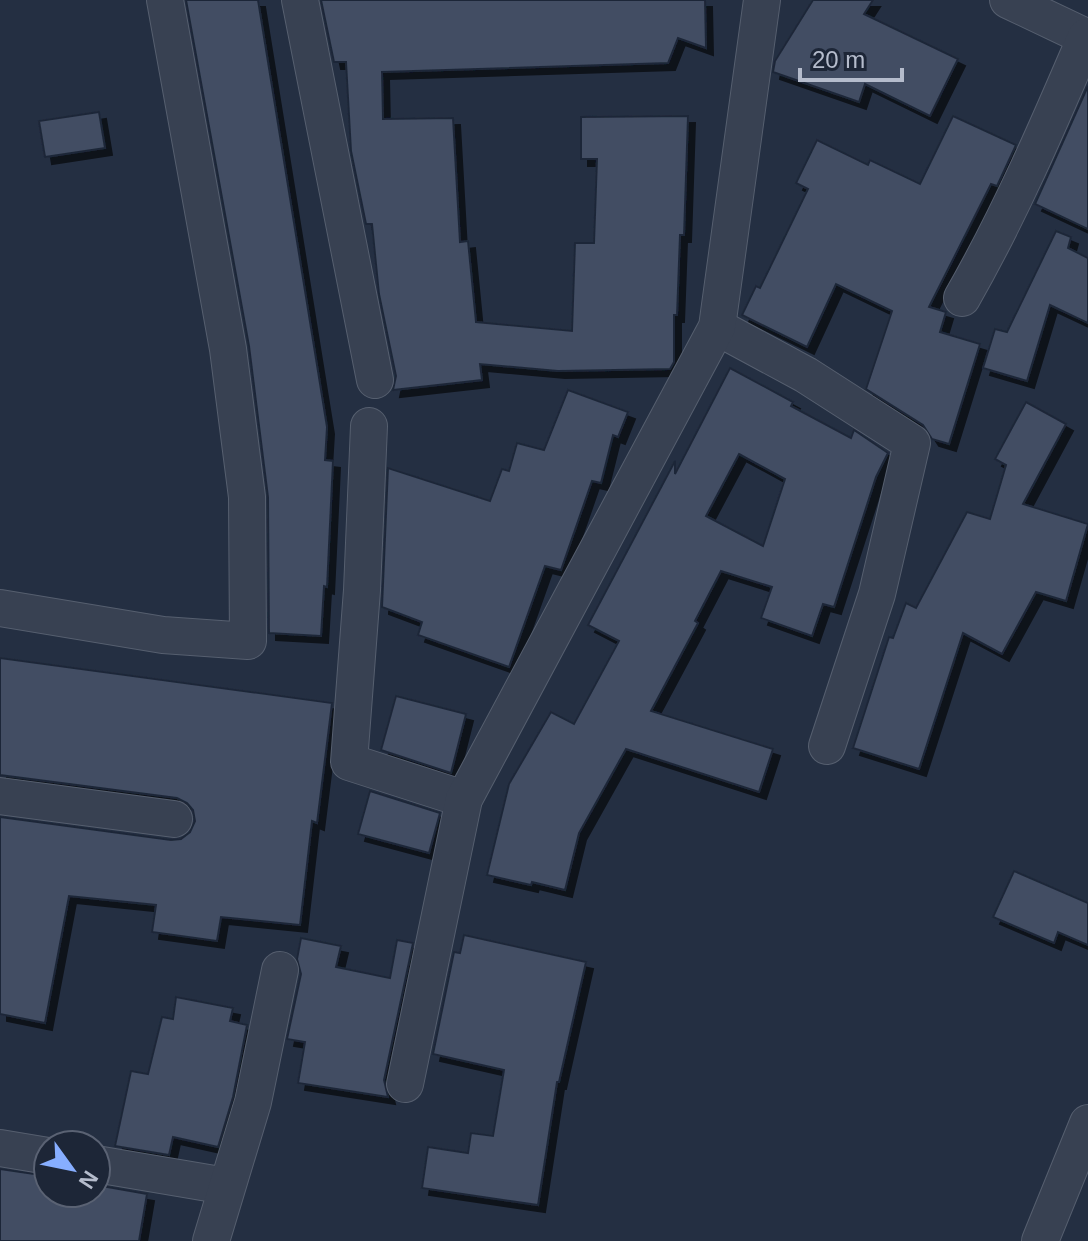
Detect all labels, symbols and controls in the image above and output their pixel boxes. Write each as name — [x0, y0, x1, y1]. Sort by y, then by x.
scale bar — [800, 32, 902, 82]
text: 20 m — [812, 46, 865, 73]
north arrow — [32, 1129, 112, 1209]
text: N — [74, 1166, 103, 1193]

